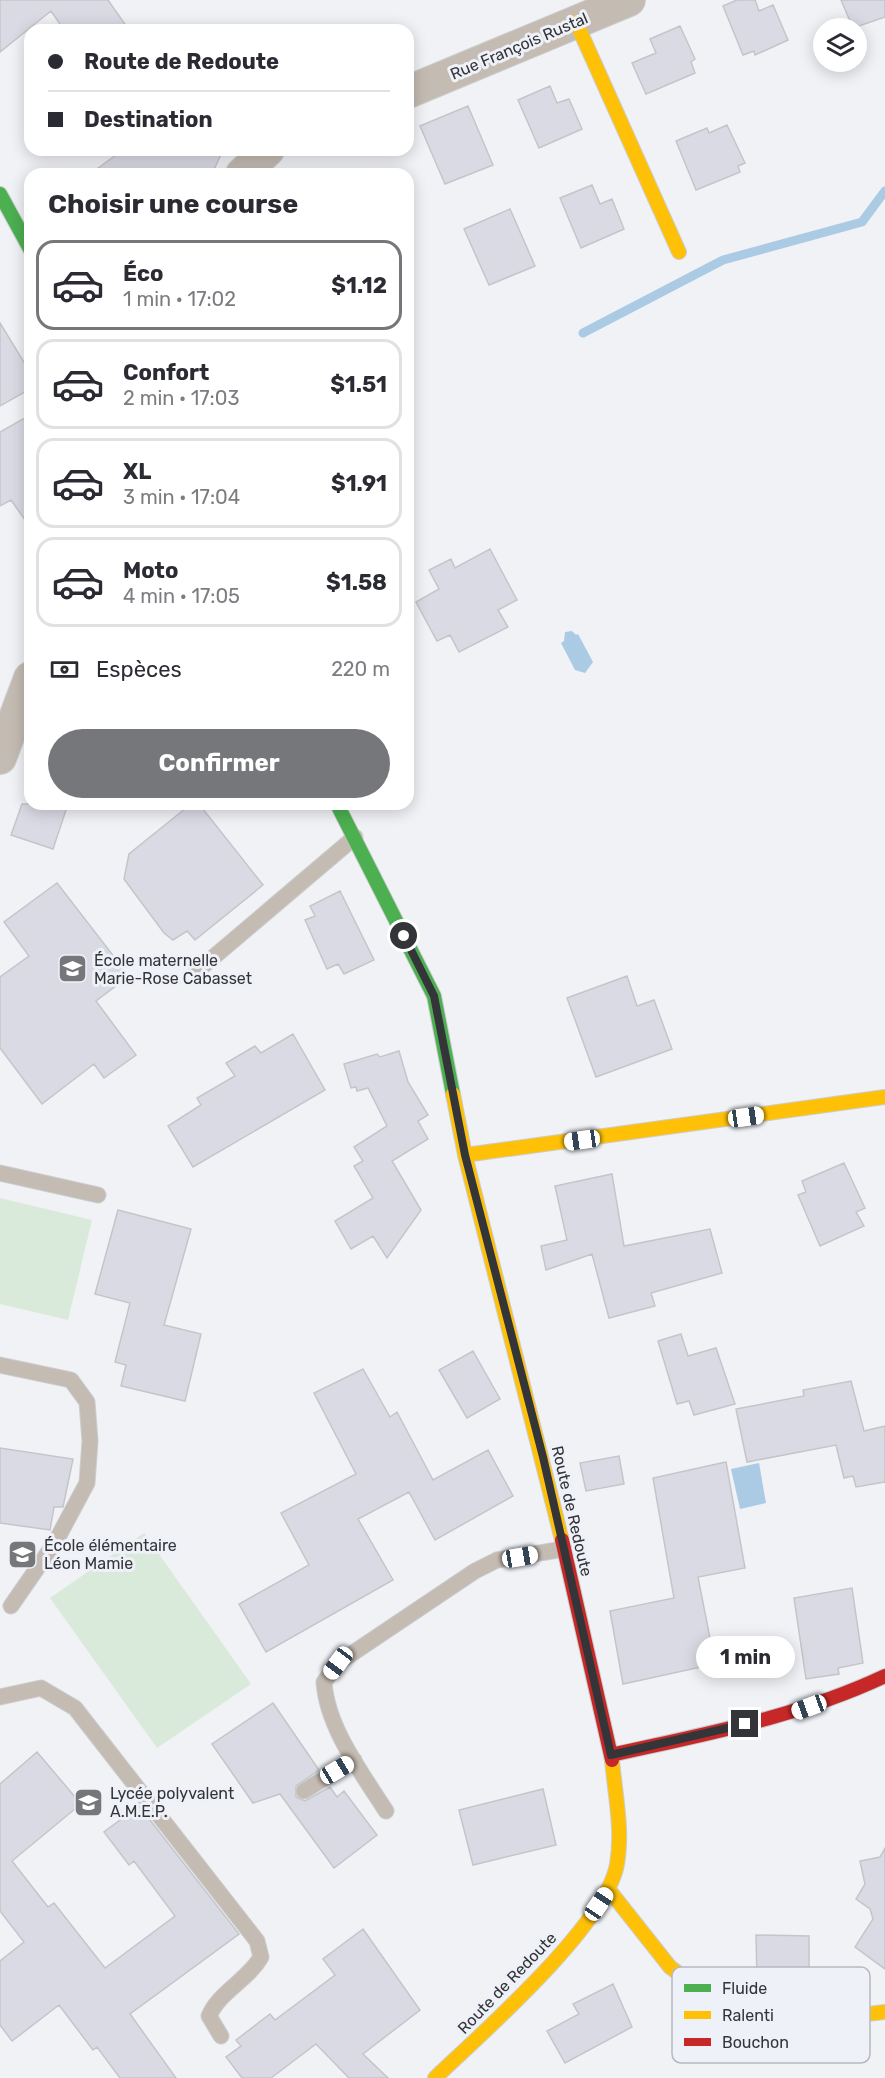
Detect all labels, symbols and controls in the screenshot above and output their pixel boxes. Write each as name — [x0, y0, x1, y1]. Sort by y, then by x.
street label: Rue François Rustal — [447, 8, 591, 84]
map controls — [813, 18, 867, 72]
button: layers — [813, 18, 867, 72]
text: Route de Redoute — [84, 48, 279, 75]
text: Destination — [84, 106, 213, 133]
text: Choisir une course — [48, 188, 298, 220]
icon: car — [51, 258, 105, 312]
text: Éco — [123, 260, 163, 287]
text: $1.12 — [331, 272, 387, 299]
text: 1 min · 17:02 — [123, 287, 236, 311]
icon: car — [51, 357, 105, 411]
text: Confort — [123, 359, 209, 386]
text: $1.51 — [330, 371, 387, 398]
text: 2 min · 17:03 — [123, 386, 239, 410]
icon: car — [51, 456, 105, 510]
text: XL — [123, 458, 151, 485]
text: $1.91 — [331, 470, 387, 497]
text: 3 min · 17:04 — [123, 485, 240, 509]
icon: car — [51, 555, 105, 609]
text: Moto — [123, 557, 178, 584]
text: $1.58 — [326, 569, 387, 596]
text: 4 min · 17:05 — [123, 584, 240, 608]
icon: cash — [48, 653, 81, 686]
text: Espèces — [96, 656, 182, 683]
text: 220 m — [331, 657, 390, 681]
button: Confirmer — [48, 729, 390, 798]
route start — [390, 922, 417, 949]
place label: École maternelle Marie-Rose Cabasset — [94, 951, 252, 988]
school or university icon: École maternelle Marie-Rose Cabasset — [57, 953, 89, 985]
car — [727, 1106, 765, 1128]
car — [563, 1129, 601, 1151]
street label: Route de Redoute — [548, 1444, 596, 1578]
place label: École élémentaire Léon Mamie — [44, 1536, 177, 1573]
school or university icon: École élémentaire Léon Mamie — [7, 1538, 39, 1570]
car — [501, 1545, 539, 1569]
callout: 1 min — [696, 1637, 795, 1679]
car — [320, 1643, 356, 1683]
text: 1 min — [720, 1645, 771, 1669]
car — [789, 1692, 829, 1722]
route end — [731, 1710, 758, 1737]
car — [317, 1753, 357, 1787]
place label: Lycée polyvalent A.M.E.P. — [110, 1784, 234, 1821]
school or university icon: Lycée polyvalent A.M.E.P. — [73, 1786, 105, 1818]
car — [581, 1884, 617, 1924]
street label: Route de Redoute — [454, 1928, 560, 2038]
legend — [672, 1967, 870, 2063]
text: Fluide — [722, 1979, 767, 1998]
text: Ralenti — [722, 2006, 774, 2025]
text: Bouchon — [722, 2033, 789, 2052]

